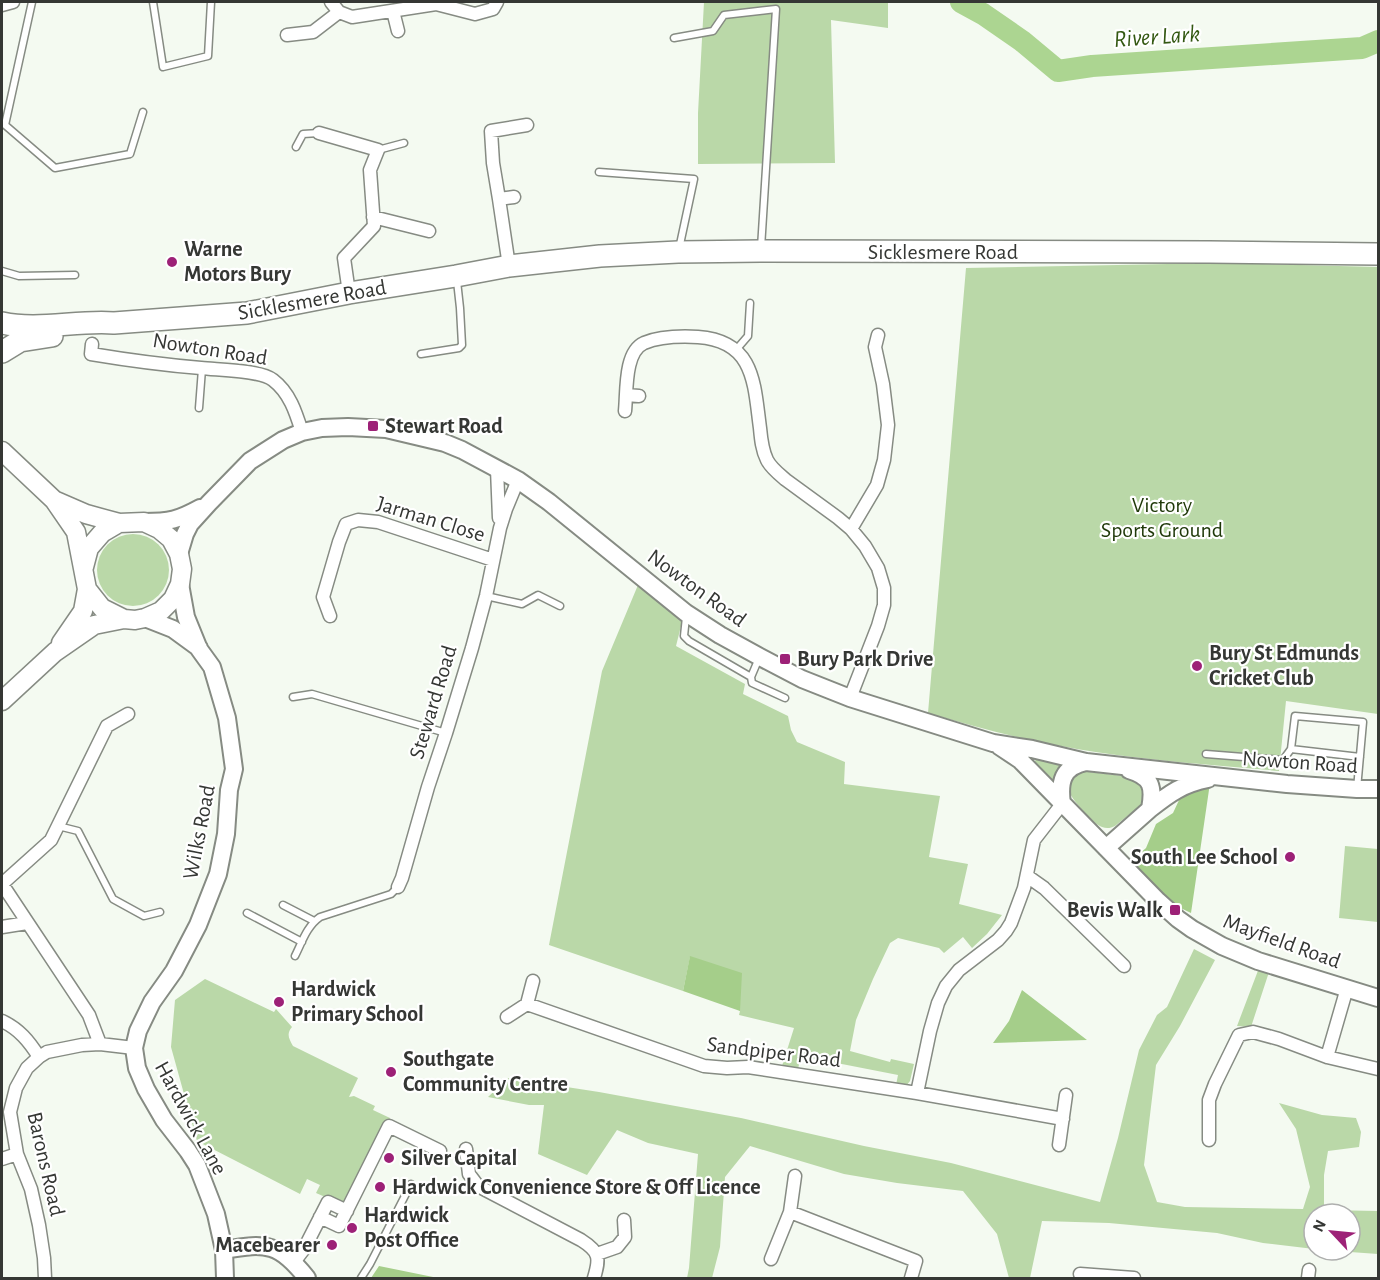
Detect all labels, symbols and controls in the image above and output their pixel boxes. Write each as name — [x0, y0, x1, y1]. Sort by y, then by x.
water label: River Lark — [1113, 22, 1201, 52]
place label: Warne Motors Bury — [184, 238, 291, 286]
street label: Sicklesmere Road — [868, 241, 1018, 263]
marker: Warne Motors Bury — [165, 255, 179, 269]
street label: Sicklesmere Road — [236, 276, 388, 324]
street label: Nowton Road — [151, 329, 269, 369]
place label: Stewart Road — [385, 415, 503, 437]
marker: Stewart Road — [366, 419, 380, 433]
street label: Jarman Close — [374, 492, 488, 546]
park label: Victory Sports Ground — [1101, 494, 1223, 541]
street label: Nowton Road — [644, 545, 750, 631]
place label: Bury St Edmunds Cricket Club — [1209, 642, 1359, 689]
street label: Steward Road — [405, 643, 461, 761]
place label: Bury Park Drive — [797, 648, 933, 671]
marker: Bury Park Drive — [778, 652, 792, 666]
marker: Bury St Edmunds Cricket Club — [1190, 659, 1204, 673]
street label: Nowton Road — [1241, 747, 1359, 777]
street label: Wilks Road — [179, 783, 219, 881]
place label: South Lee School — [1131, 846, 1278, 868]
marker: South Lee School — [1283, 850, 1297, 864]
place label: Bevis Walk — [1067, 899, 1163, 921]
marker: Bevis Walk — [1168, 903, 1182, 917]
street label: Mayfield Road — [1220, 910, 1344, 972]
place label: Hardwick Primary School — [291, 978, 424, 1026]
marker: Hardwick Primary School — [272, 995, 286, 1009]
street label: Sandpiper Road — [706, 1033, 842, 1071]
place label: Southgate Community Centre — [403, 1048, 568, 1096]
street label: Hardwick Lane — [151, 1058, 231, 1178]
marker: Southgate Community Centre — [384, 1065, 398, 1079]
street label: Barons Road — [23, 1110, 69, 1218]
place label: Silver Capital — [401, 1147, 517, 1169]
marker: Silver Capital — [382, 1151, 396, 1165]
place label: Hardwick Convenience Store & Off Licence — [392, 1176, 761, 1198]
marker: Hardwick Convenience Store & Off Licence — [373, 1180, 387, 1194]
north arrow — [1302, 1202, 1362, 1262]
place label: Hardwick Post Office — [364, 1204, 459, 1251]
text: N — [1310, 1217, 1329, 1234]
marker: Hardwick Post Office — [345, 1221, 359, 1235]
place label: Macebearer — [215, 1234, 320, 1256]
marker: Macebearer — [325, 1238, 339, 1252]

